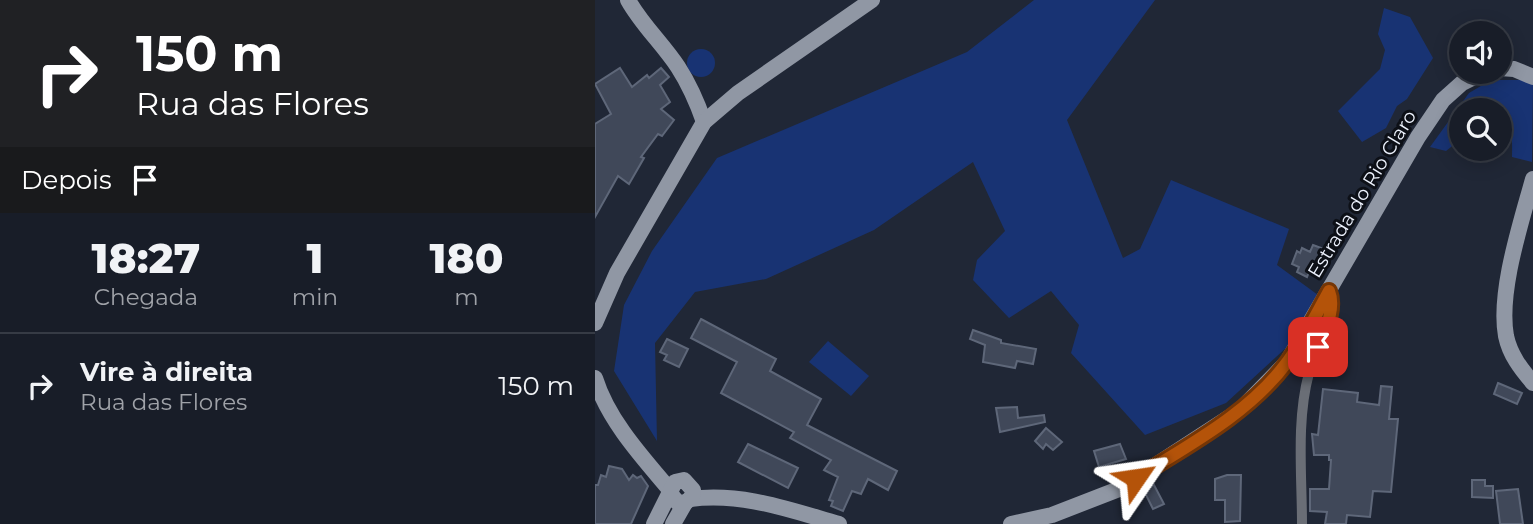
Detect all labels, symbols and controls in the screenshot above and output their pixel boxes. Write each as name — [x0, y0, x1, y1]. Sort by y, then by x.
map controls — [1449, 21, 1512, 161]
button: sound — [1449, 21, 1512, 84]
text: 150 m — [136, 24, 283, 83]
icon: right — [21, 28, 112, 119]
text: Rua das Flores — [136, 84, 369, 123]
button: search — [1449, 98, 1512, 161]
street label: Estrada do Rio Claro — [1303, 106, 1421, 282]
icon: arrive — [126, 161, 164, 199]
text: Depois — [21, 164, 112, 196]
text: 18:27 — [92, 232, 200, 284]
text: 1 — [306, 232, 323, 284]
text: 180 — [430, 232, 503, 284]
text: Chegada — [94, 283, 198, 311]
text: min — [292, 283, 338, 311]
text: m — [454, 283, 479, 311]
pin — [1288, 317, 1348, 377]
icon: arrive — [1299, 328, 1337, 366]
text: Vire à direita — [80, 356, 253, 388]
icon: right — [21, 367, 59, 405]
text: 150 m — [498, 370, 574, 402]
text: Rua das Flores — [80, 388, 247, 416]
position arrow — [1099, 441, 1173, 515]

